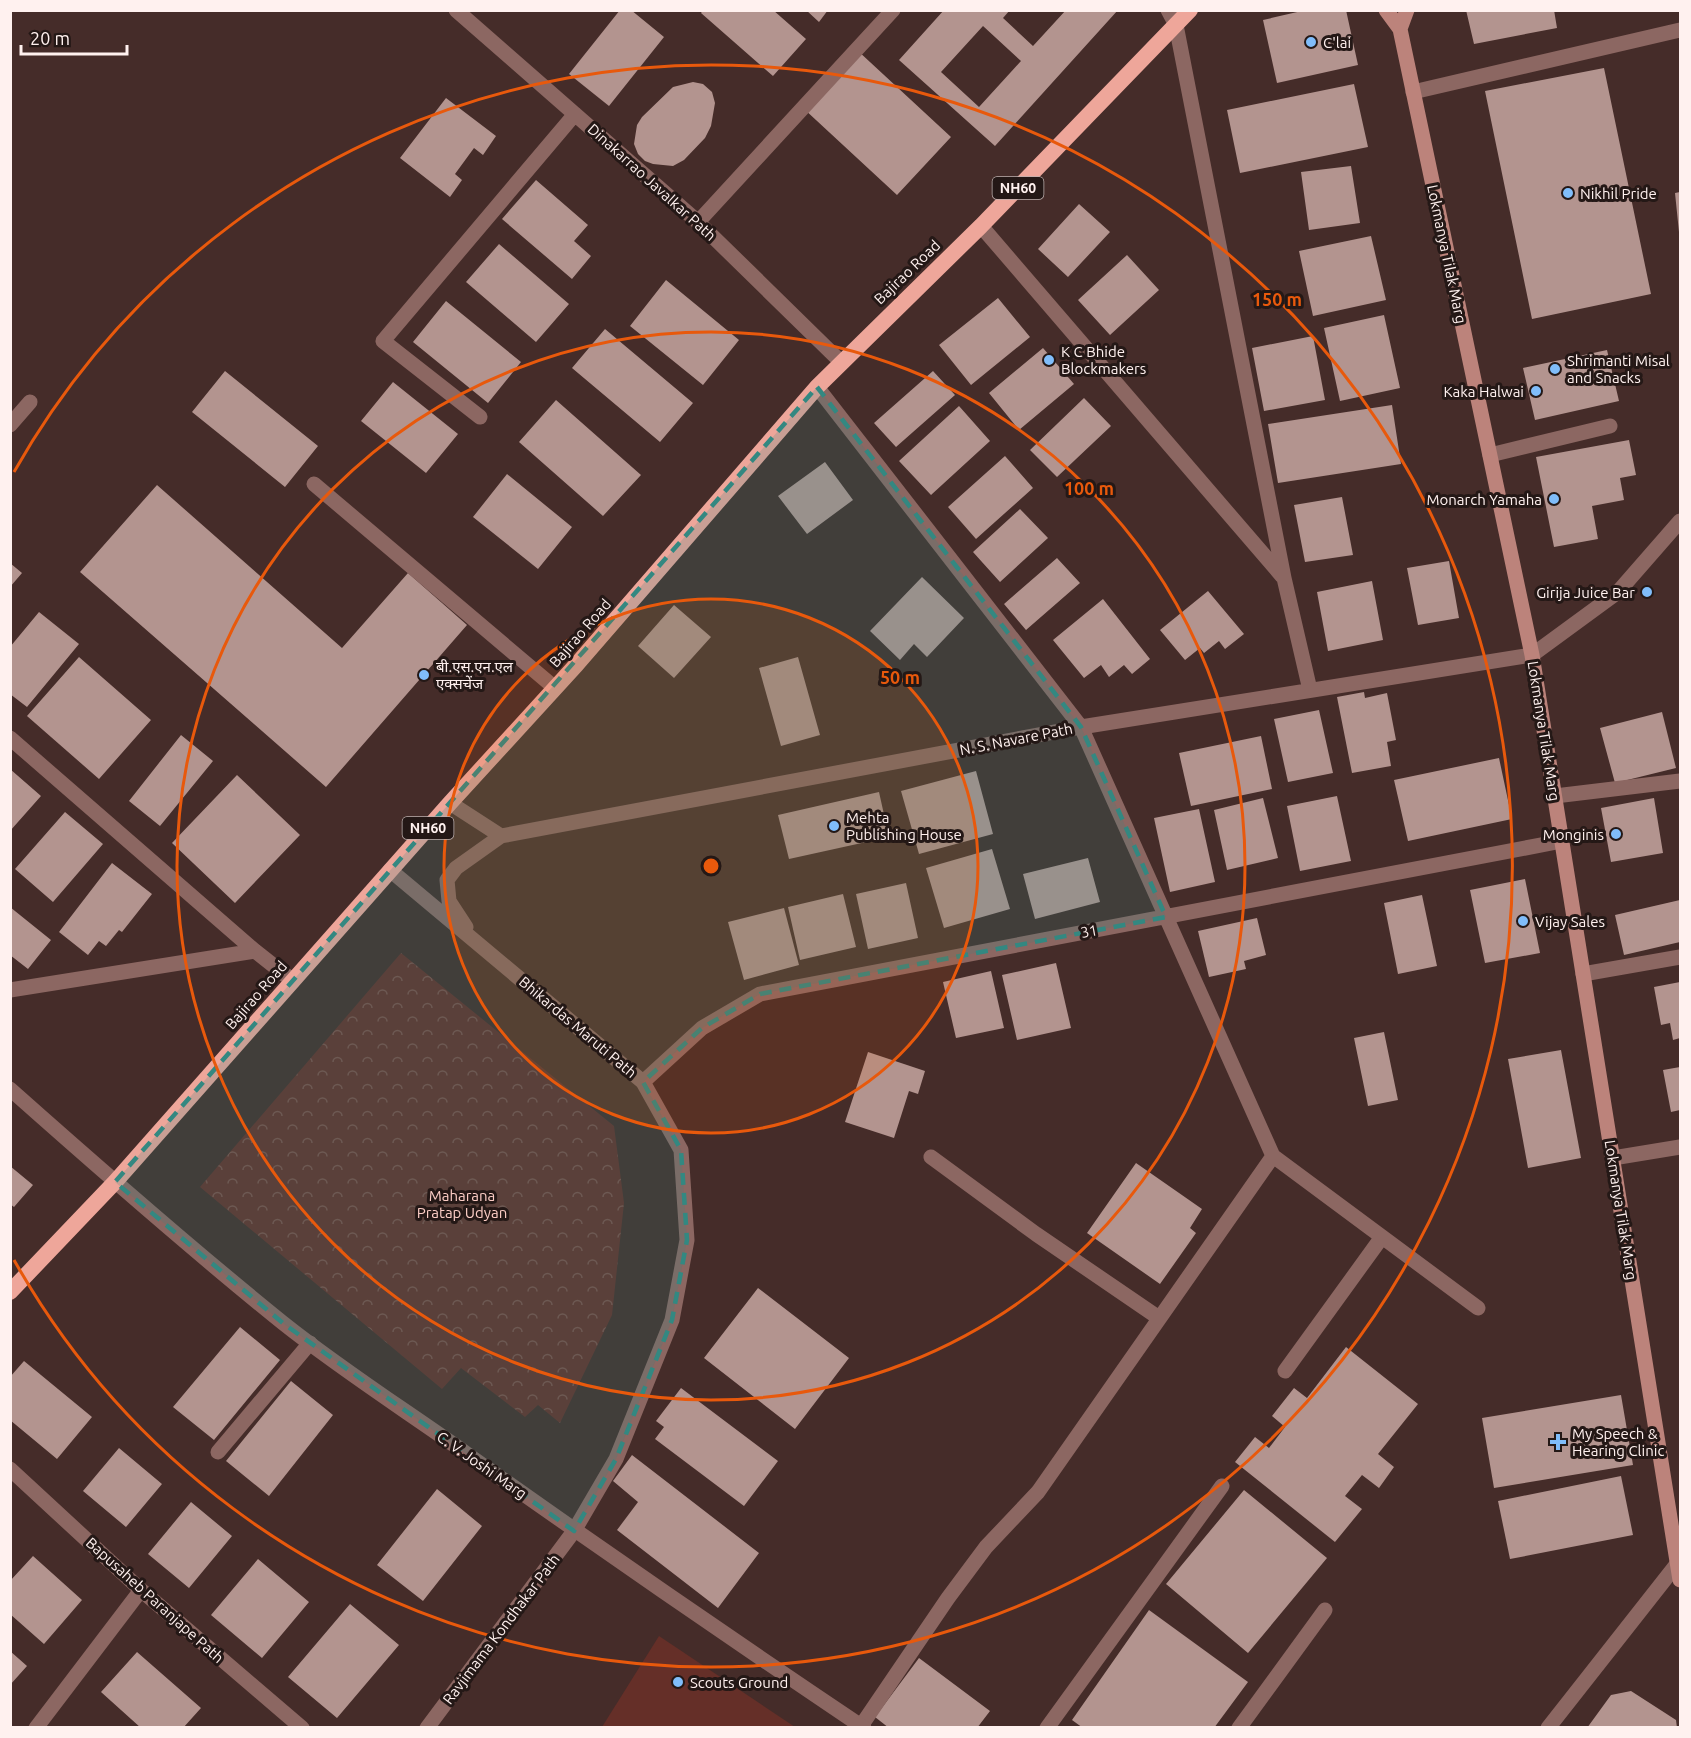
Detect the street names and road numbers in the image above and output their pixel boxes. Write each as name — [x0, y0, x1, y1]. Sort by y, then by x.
street label: Dinakarrao Javalkar Path — [584, 120, 720, 244]
road number: NH60 — [992, 177, 1044, 199]
street label: Lokmanya Tilak Marg — [1424, 183, 1470, 325]
street label: Bajirao Road — [871, 236, 943, 308]
street label: Bajirao Road — [546, 595, 614, 671]
street label: Lokmanya Tilak Marg — [1525, 660, 1563, 802]
street label: N. S. Navare Path — [958, 720, 1074, 758]
road number: NH60 — [402, 817, 454, 839]
street label: 31 — [1079, 921, 1099, 941]
street label: Bajirao Road — [222, 957, 290, 1033]
street label: Bhikardas Maruti Path — [516, 973, 640, 1081]
street label: Lokmanya Tilak Marg — [1602, 1139, 1640, 1281]
street label: C. V. Joshi Marg — [434, 1428, 530, 1502]
street label: Bapusaheb Paranjape Path — [83, 1534, 227, 1666]
street label: Ravjimama Kondhakar Path — [439, 1551, 563, 1707]

